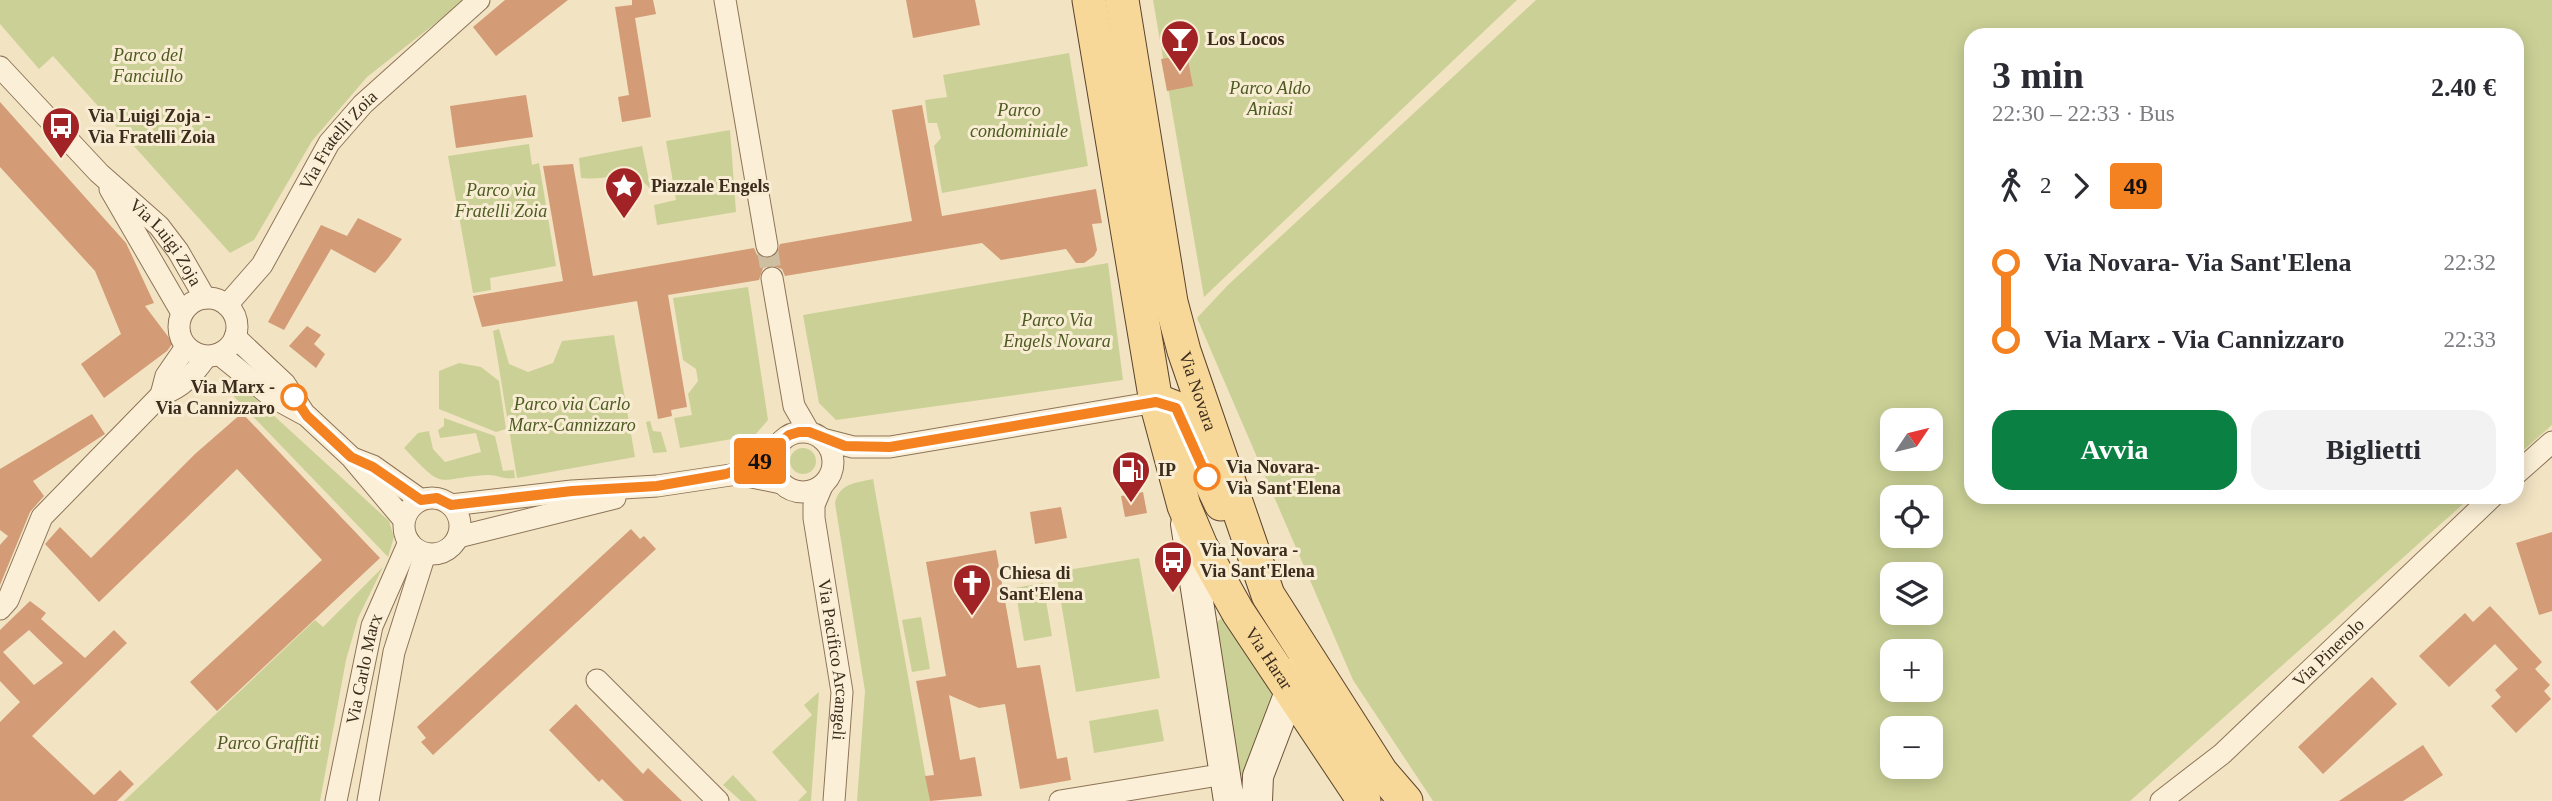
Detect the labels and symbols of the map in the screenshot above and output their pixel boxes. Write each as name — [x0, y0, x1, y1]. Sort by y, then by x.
bar icon: Los Locos — [1159, 18, 1201, 73]
place label: Los Locos — [1207, 29, 1285, 49]
park label: Parco del Fanciullo — [112, 45, 183, 86]
park label: Parco Aldo Aniasi — [1228, 78, 1311, 119]
street label: Via Fratelli Zoia — [295, 86, 381, 193]
park label: Parco condominiale — [970, 100, 1068, 141]
bus stop icon: Via Luigi Zoja - Via Fratelli Zoia — [40, 105, 82, 160]
place label: Via Luigi Zoja - Via Fratelli Zoia — [88, 106, 215, 147]
place icon: Piazzale Engels — [603, 165, 645, 220]
place label: Piazzale Engels — [651, 176, 769, 196]
park label: Parco via Fratelli Zoia — [454, 180, 547, 221]
street label: Via Luigi Zoja — [125, 195, 206, 289]
park label: Parco Via Engels Novara — [1002, 310, 1111, 351]
street label: Via Novara — [1175, 349, 1221, 433]
place label: Via Marx - Via Cannizzaro — [156, 377, 275, 418]
marker: Via Marx - Via Cannizzaro — [281, 384, 307, 410]
park label: Parco via Carlo Marx-Cannizzaro — [507, 394, 636, 435]
north arrow — [1880, 408, 1942, 471]
line badge: 49 — [728, 438, 792, 484]
fuel station icon: IP — [1110, 449, 1152, 504]
place label: Via Novara- Via Sant'Elena — [1226, 457, 1341, 498]
place label: IP — [1158, 460, 1176, 480]
marker: Via Novara- Via Sant'Elena — [1194, 464, 1220, 490]
bus stop icon: Via Novara - Via Sant'Elena — [1152, 539, 1194, 594]
place label: Via Novara - Via Sant'Elena — [1200, 540, 1315, 581]
church icon: Chiesa di Sant'Elena — [951, 562, 993, 617]
place label: Chiesa di Sant'Elena — [999, 563, 1083, 604]
street label: Via Pacifico Arcangeli — [814, 577, 852, 741]
street label: Via Carlo Marx — [342, 610, 386, 726]
street label: Via Pinerolo — [2289, 614, 2368, 691]
street label: Via Harar — [1241, 623, 1297, 693]
park label: Parco Graffiti — [216, 733, 319, 753]

